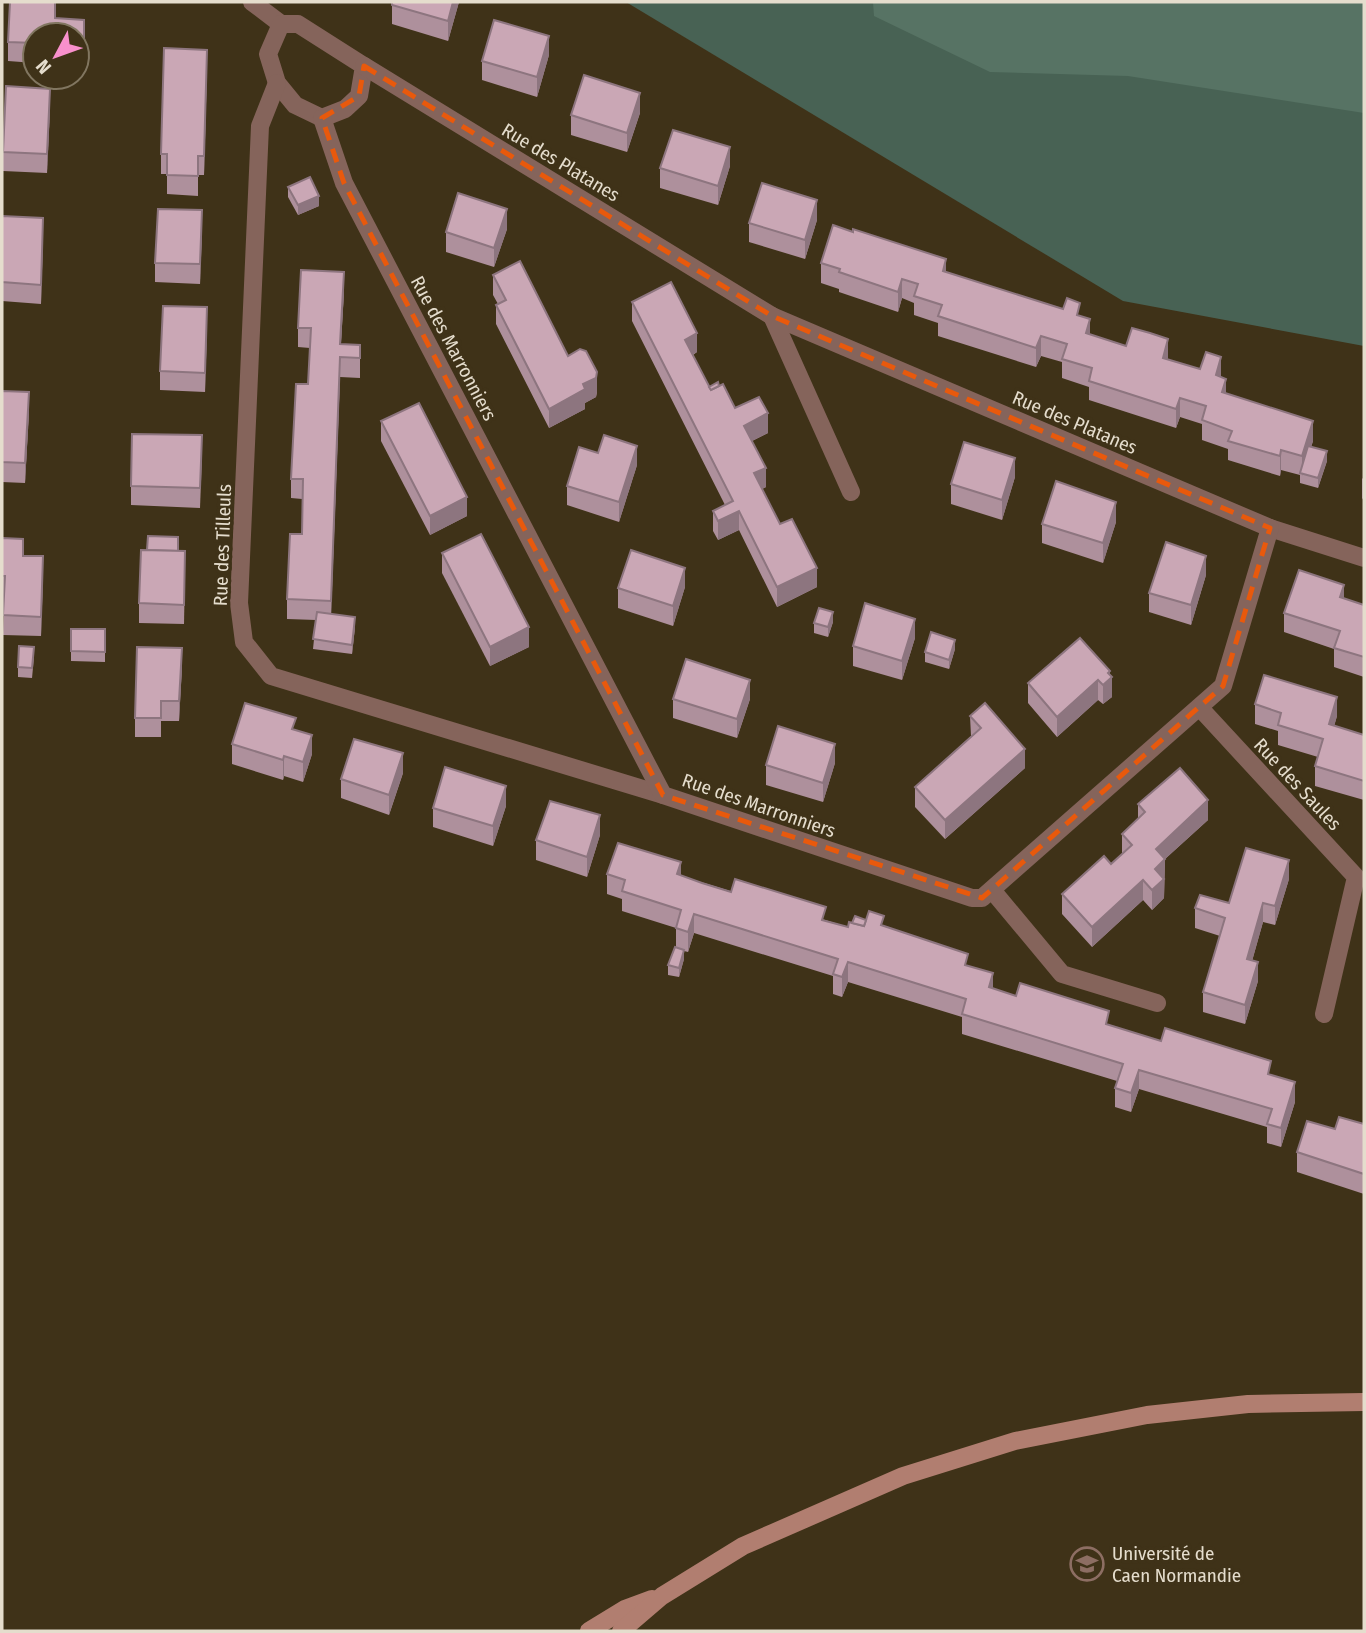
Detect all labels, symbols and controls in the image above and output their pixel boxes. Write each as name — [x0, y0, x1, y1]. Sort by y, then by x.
north arrow — [21, 21, 91, 91]
text: N — [31, 55, 56, 79]
street label: Rue des Platanes — [498, 118, 624, 207]
street label: Rue des Marronniers — [406, 272, 501, 424]
street label: Rue des Platanes — [1009, 386, 1141, 459]
street label: Rue des Tilleuls — [209, 484, 236, 607]
street label: Rue des Saules — [1249, 734, 1346, 835]
street label: Rue des Marronniers — [679, 768, 838, 842]
place label: Université de Caen Normandie — [1112, 1542, 1241, 1587]
school or university icon: Université de Caen Normandie — [1068, 1545, 1106, 1583]

